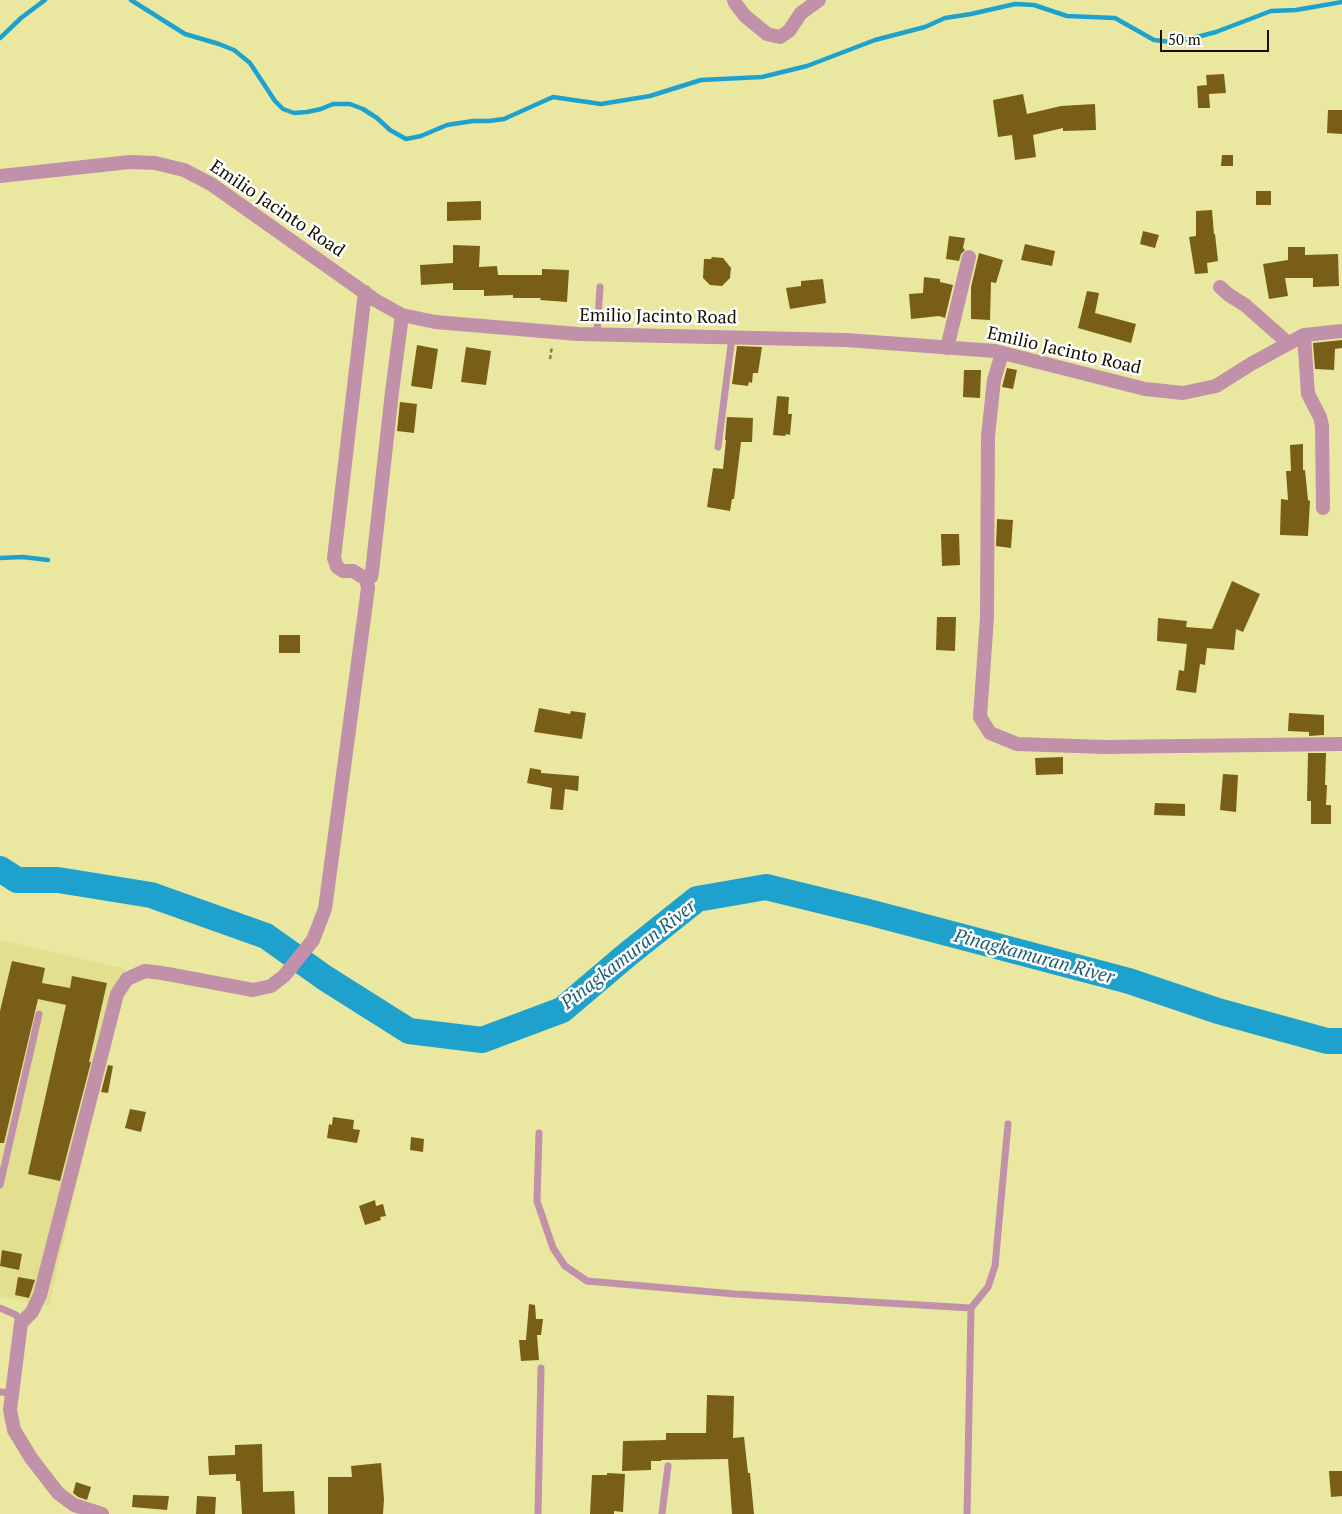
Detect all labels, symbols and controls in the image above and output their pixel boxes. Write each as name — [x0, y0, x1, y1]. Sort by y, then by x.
scale bar — [1162, 20, 1271, 52]
text: 50 m — [1168, 29, 1201, 49]
street label: Emilio Jacinto Road — [206, 156, 348, 262]
street label: Emilio Jacinto Road — [579, 305, 737, 329]
street label: Emilio Jacinto Road — [985, 323, 1143, 379]
water label: Pinagkamuran River — [557, 895, 701, 1015]
water label: Pinagkamuran River — [951, 925, 1117, 989]

